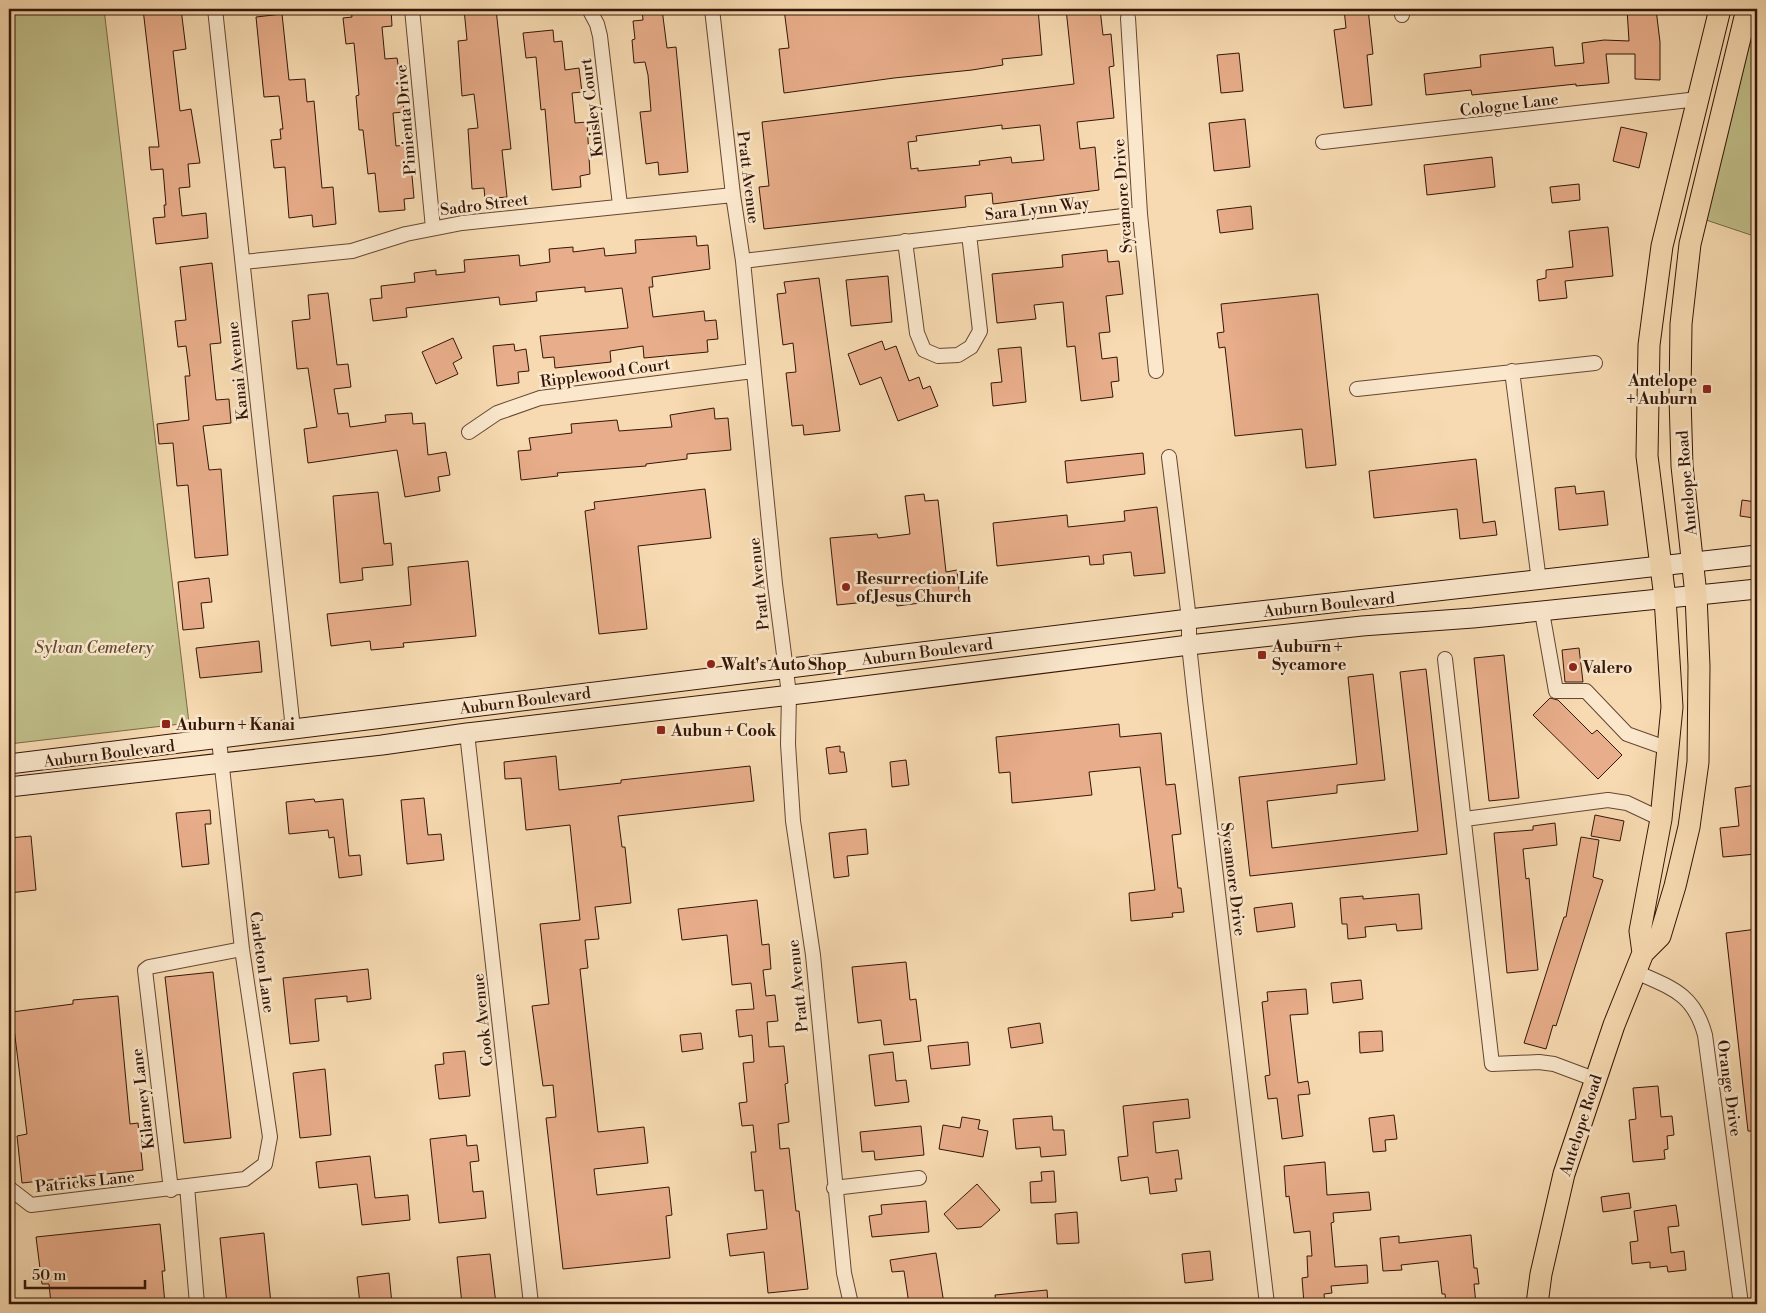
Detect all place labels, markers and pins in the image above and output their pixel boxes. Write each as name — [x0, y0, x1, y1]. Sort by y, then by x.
place label: Antelope + Auburn — [1626, 371, 1697, 409]
marker: Antelope + Auburn — [1701, 383, 1713, 395]
place label: Resurrection Life of Jesus Church — [856, 569, 989, 607]
marker: Resurrection Life of Jesus Church — [840, 581, 852, 593]
place label: Auburn + Sycamore — [1271, 637, 1347, 675]
marker: Auburn + Sycamore — [1256, 649, 1268, 661]
place label: Walt's Auto Shop — [720, 655, 847, 675]
marker: Walt's Auto Shop — [705, 658, 717, 670]
place label: Valero — [1582, 658, 1632, 678]
marker: Valero — [1567, 661, 1579, 673]
place label: Auburn + Kanai — [175, 715, 295, 735]
marker: Auburn + Kanai — [160, 718, 172, 730]
place label: Aubun + Cook — [670, 721, 778, 741]
marker: Aubun + Cook — [655, 724, 667, 736]

